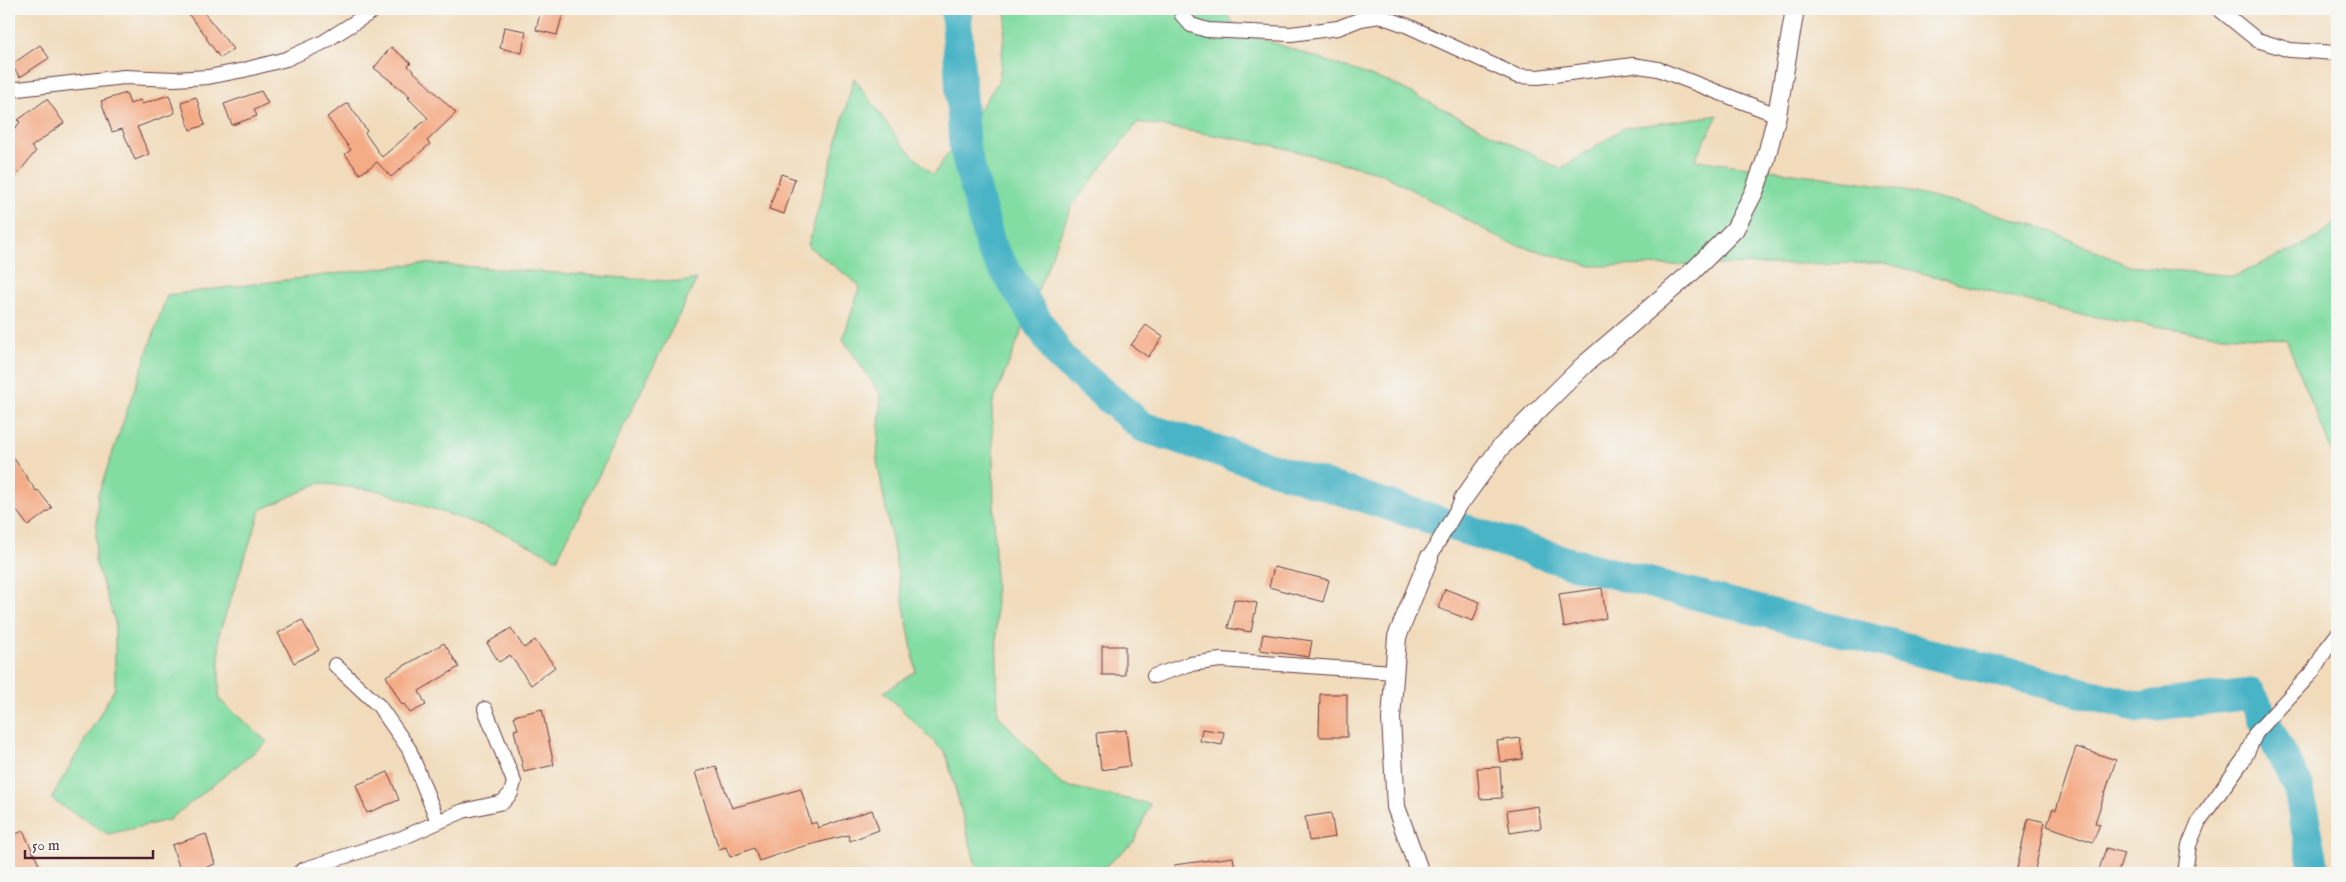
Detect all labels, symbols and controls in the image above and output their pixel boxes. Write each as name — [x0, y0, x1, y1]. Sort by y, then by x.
scale bar — [25, 827, 152, 859]
text: 50 m — [32, 836, 60, 855]

